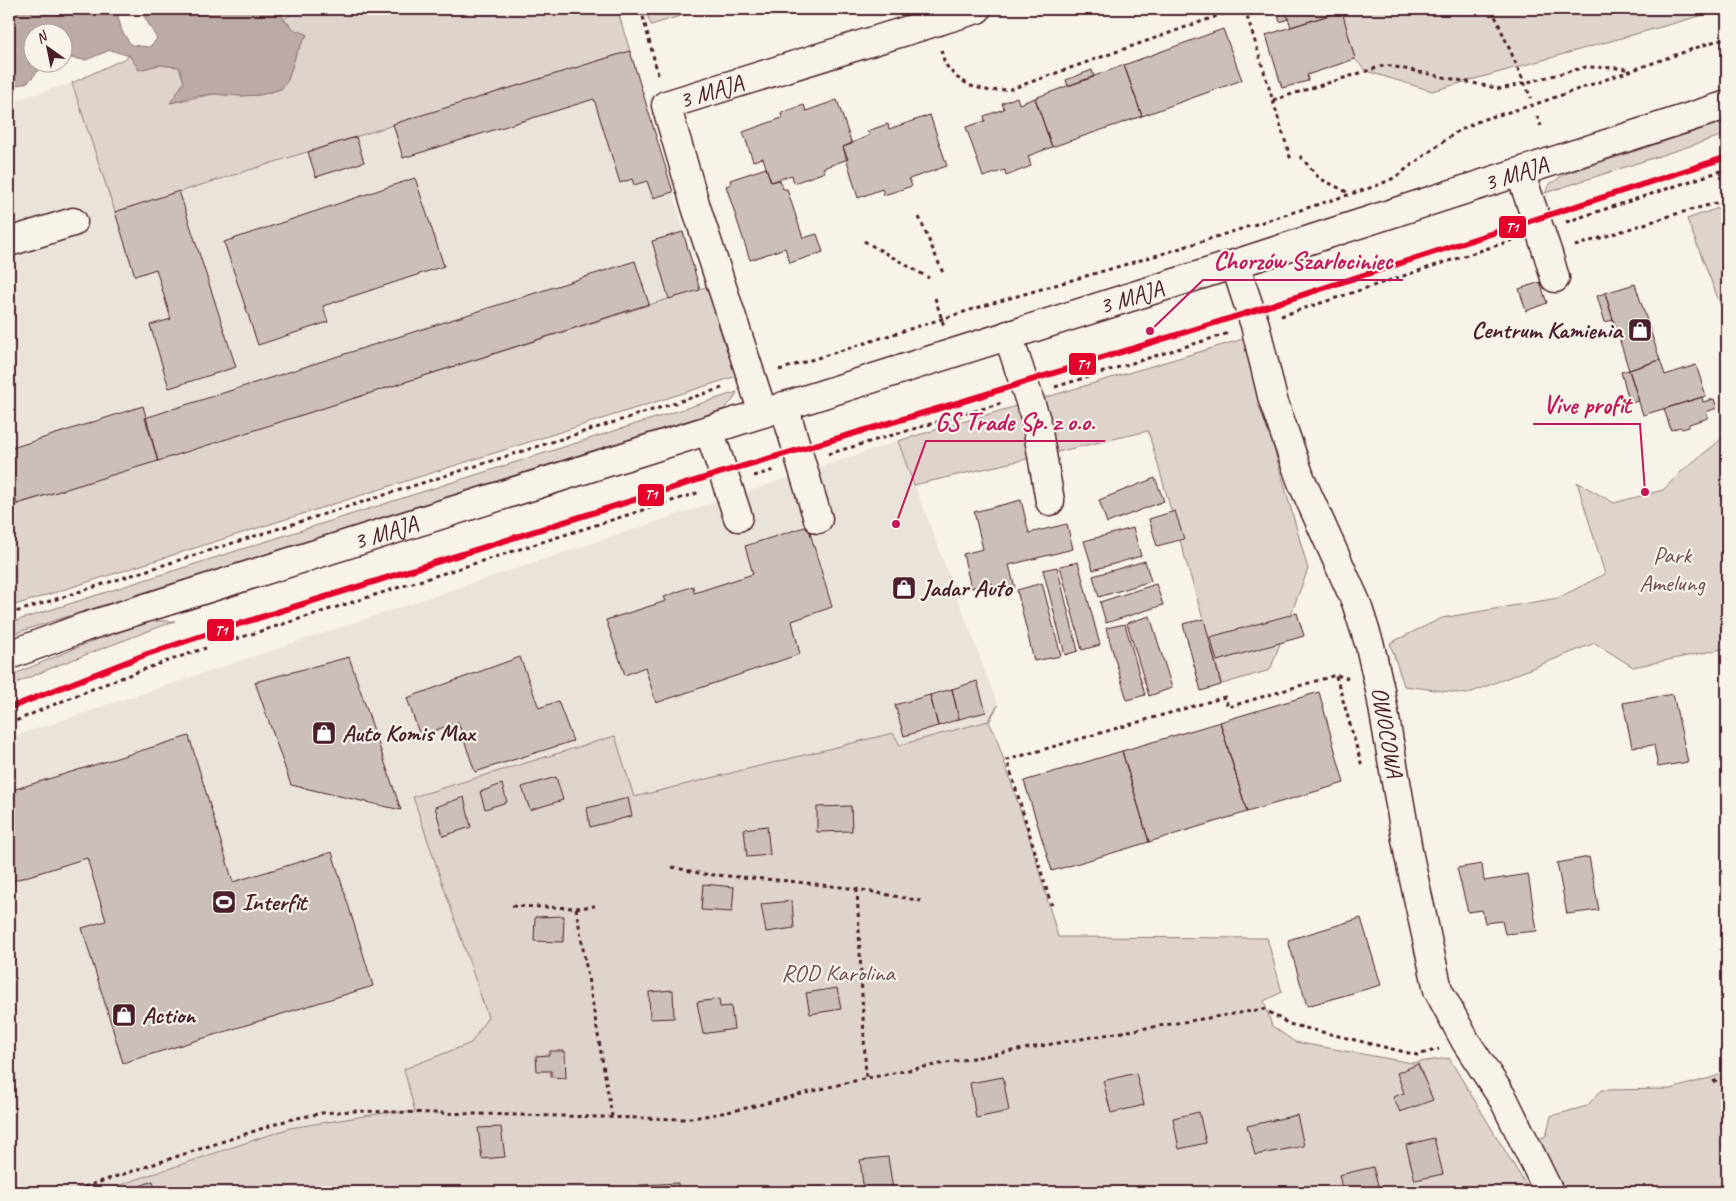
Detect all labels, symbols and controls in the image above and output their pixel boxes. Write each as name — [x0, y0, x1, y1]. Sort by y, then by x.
north arrow — [22, 22, 72, 72]
text: N — [33, 27, 51, 47]
street label: 3 MAJA — [675, 67, 748, 115]
street label: 3 MAJA — [1480, 149, 1552, 198]
line badge: T1 — [1498, 215, 1527, 239]
text: T1 — [1506, 219, 1520, 236]
callout: Chorzów Szarlociniec — [1203, 240, 1403, 280]
text: Chorzów Szarlociniec — [1213, 245, 1394, 277]
street label: 3 MAJA — [1095, 272, 1168, 321]
place label: Centrum Kamienia — [1471, 315, 1624, 345]
shop icon: Centrum Kamienia — [1627, 317, 1653, 343]
line badge: T1 — [1068, 352, 1097, 376]
text: T1 — [1077, 356, 1091, 373]
callout: Vive profit — [1533, 384, 1640, 424]
text: Vive profit — [1543, 389, 1633, 421]
callout: GS Trade Sp. z o.o. — [926, 401, 1105, 441]
text: GS Trade Sp. z o.o. — [935, 406, 1096, 438]
line badge: T1 — [637, 483, 665, 507]
text: T1 — [645, 486, 659, 503]
street label: 3 MAJA — [350, 508, 422, 556]
park label: Park Amelung — [1639, 540, 1706, 598]
place label: Jadar Auto — [920, 573, 1014, 603]
shop icon: Jadar Auto — [891, 575, 917, 601]
line badge: T1 — [206, 618, 235, 642]
text: T1 — [215, 622, 229, 639]
street label: OWOCOWA — [1365, 685, 1410, 781]
place label: Auto Komis Max — [342, 718, 476, 748]
shop icon: Auto Komis Max — [311, 720, 337, 746]
place label: Interfit — [242, 887, 309, 917]
sports icon: Interfit — [211, 889, 237, 915]
park label: ROD Karolina — [781, 958, 896, 988]
place label: Action — [142, 1000, 197, 1030]
shop icon: Action — [111, 1002, 137, 1028]

